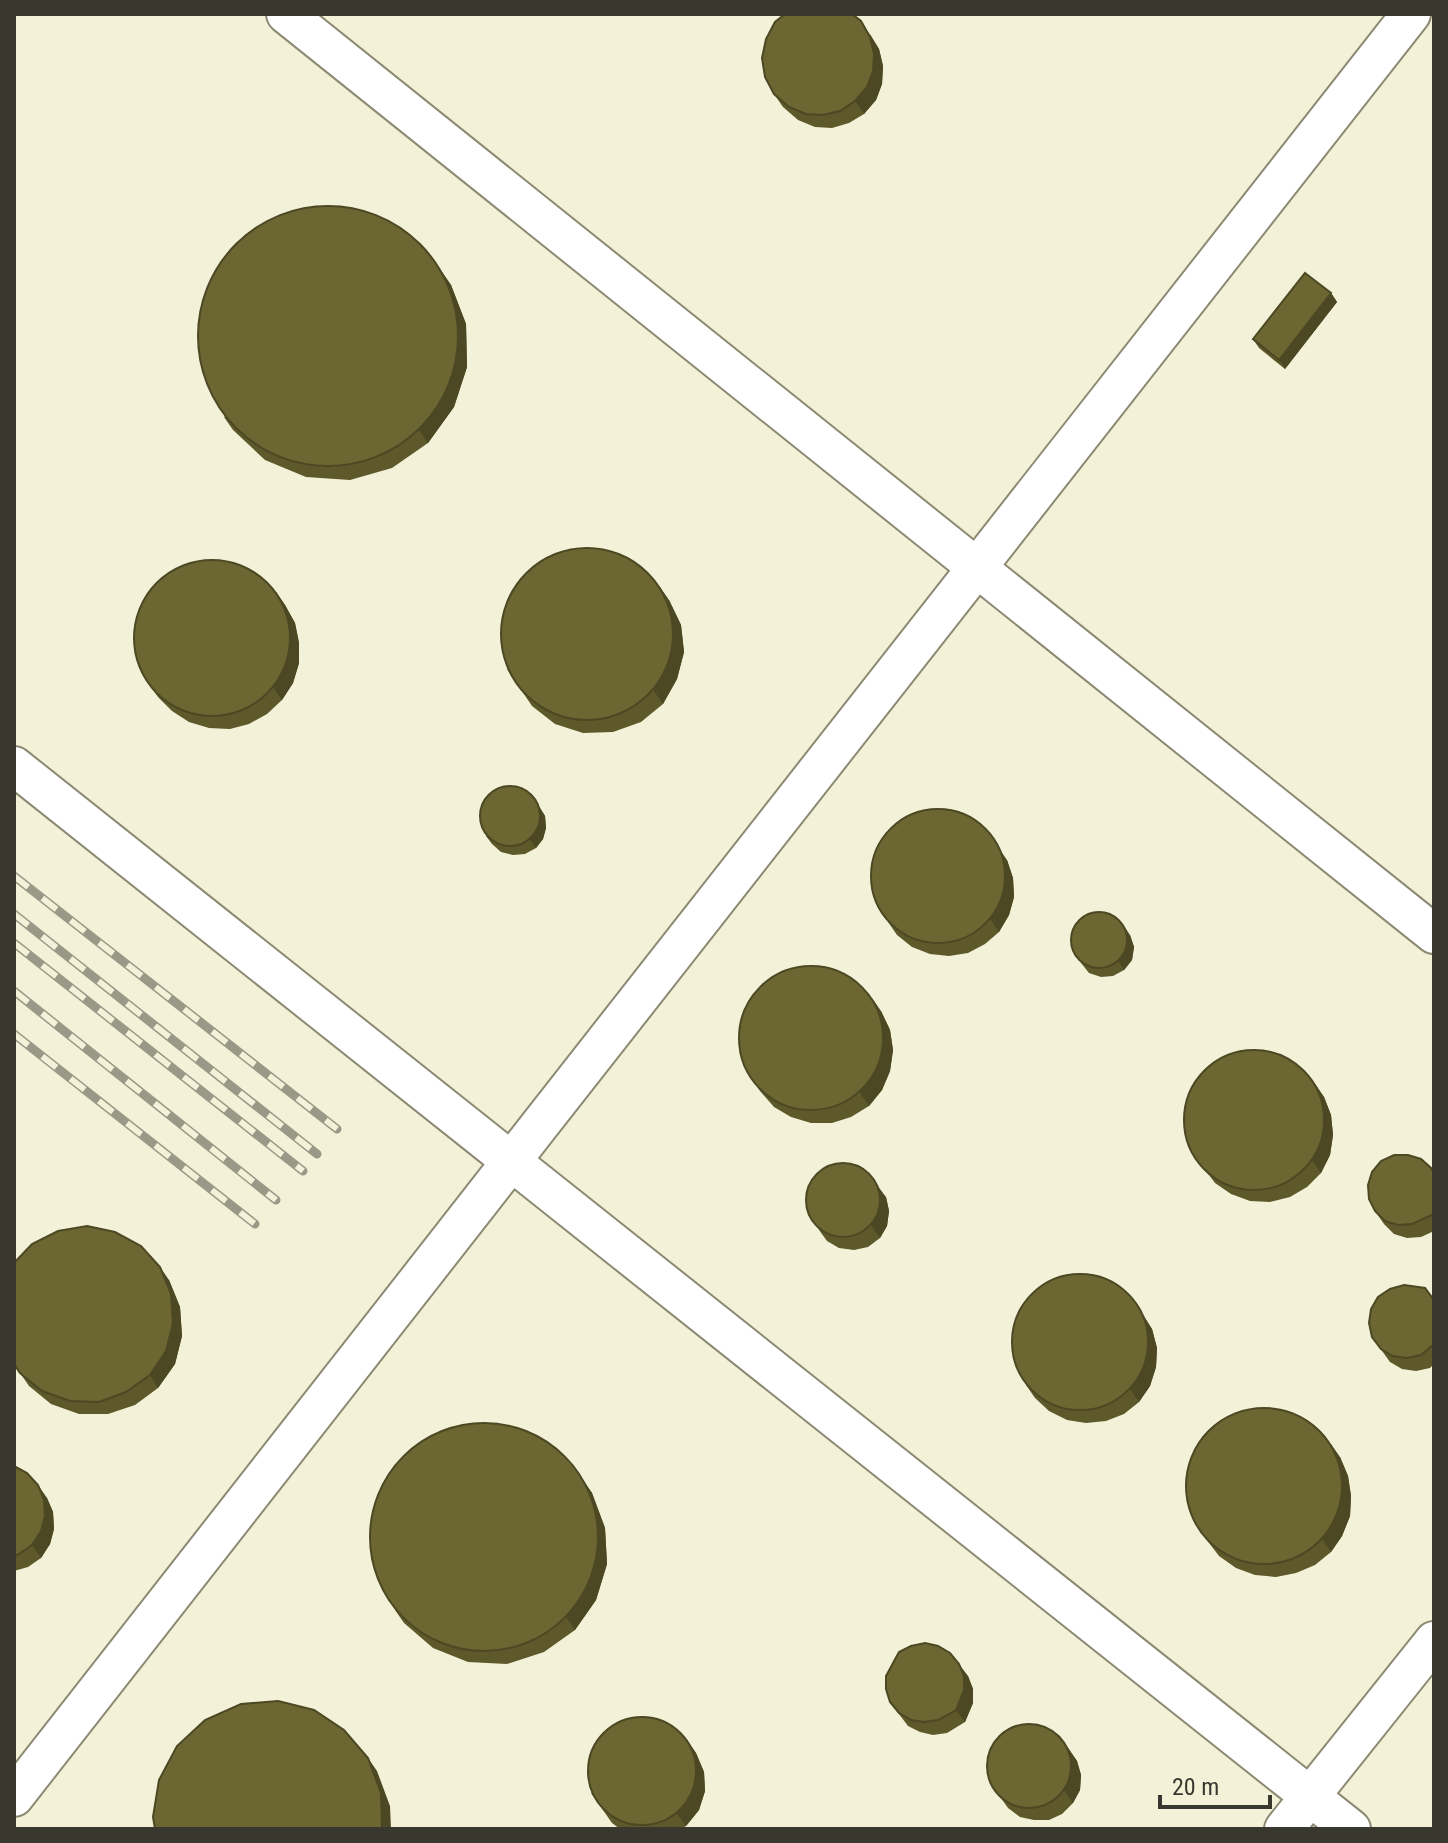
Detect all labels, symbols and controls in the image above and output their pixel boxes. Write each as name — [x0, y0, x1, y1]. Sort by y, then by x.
scale bar — [1160, 1759, 1270, 1809]
text: 20 m — [1172, 1773, 1219, 1801]

